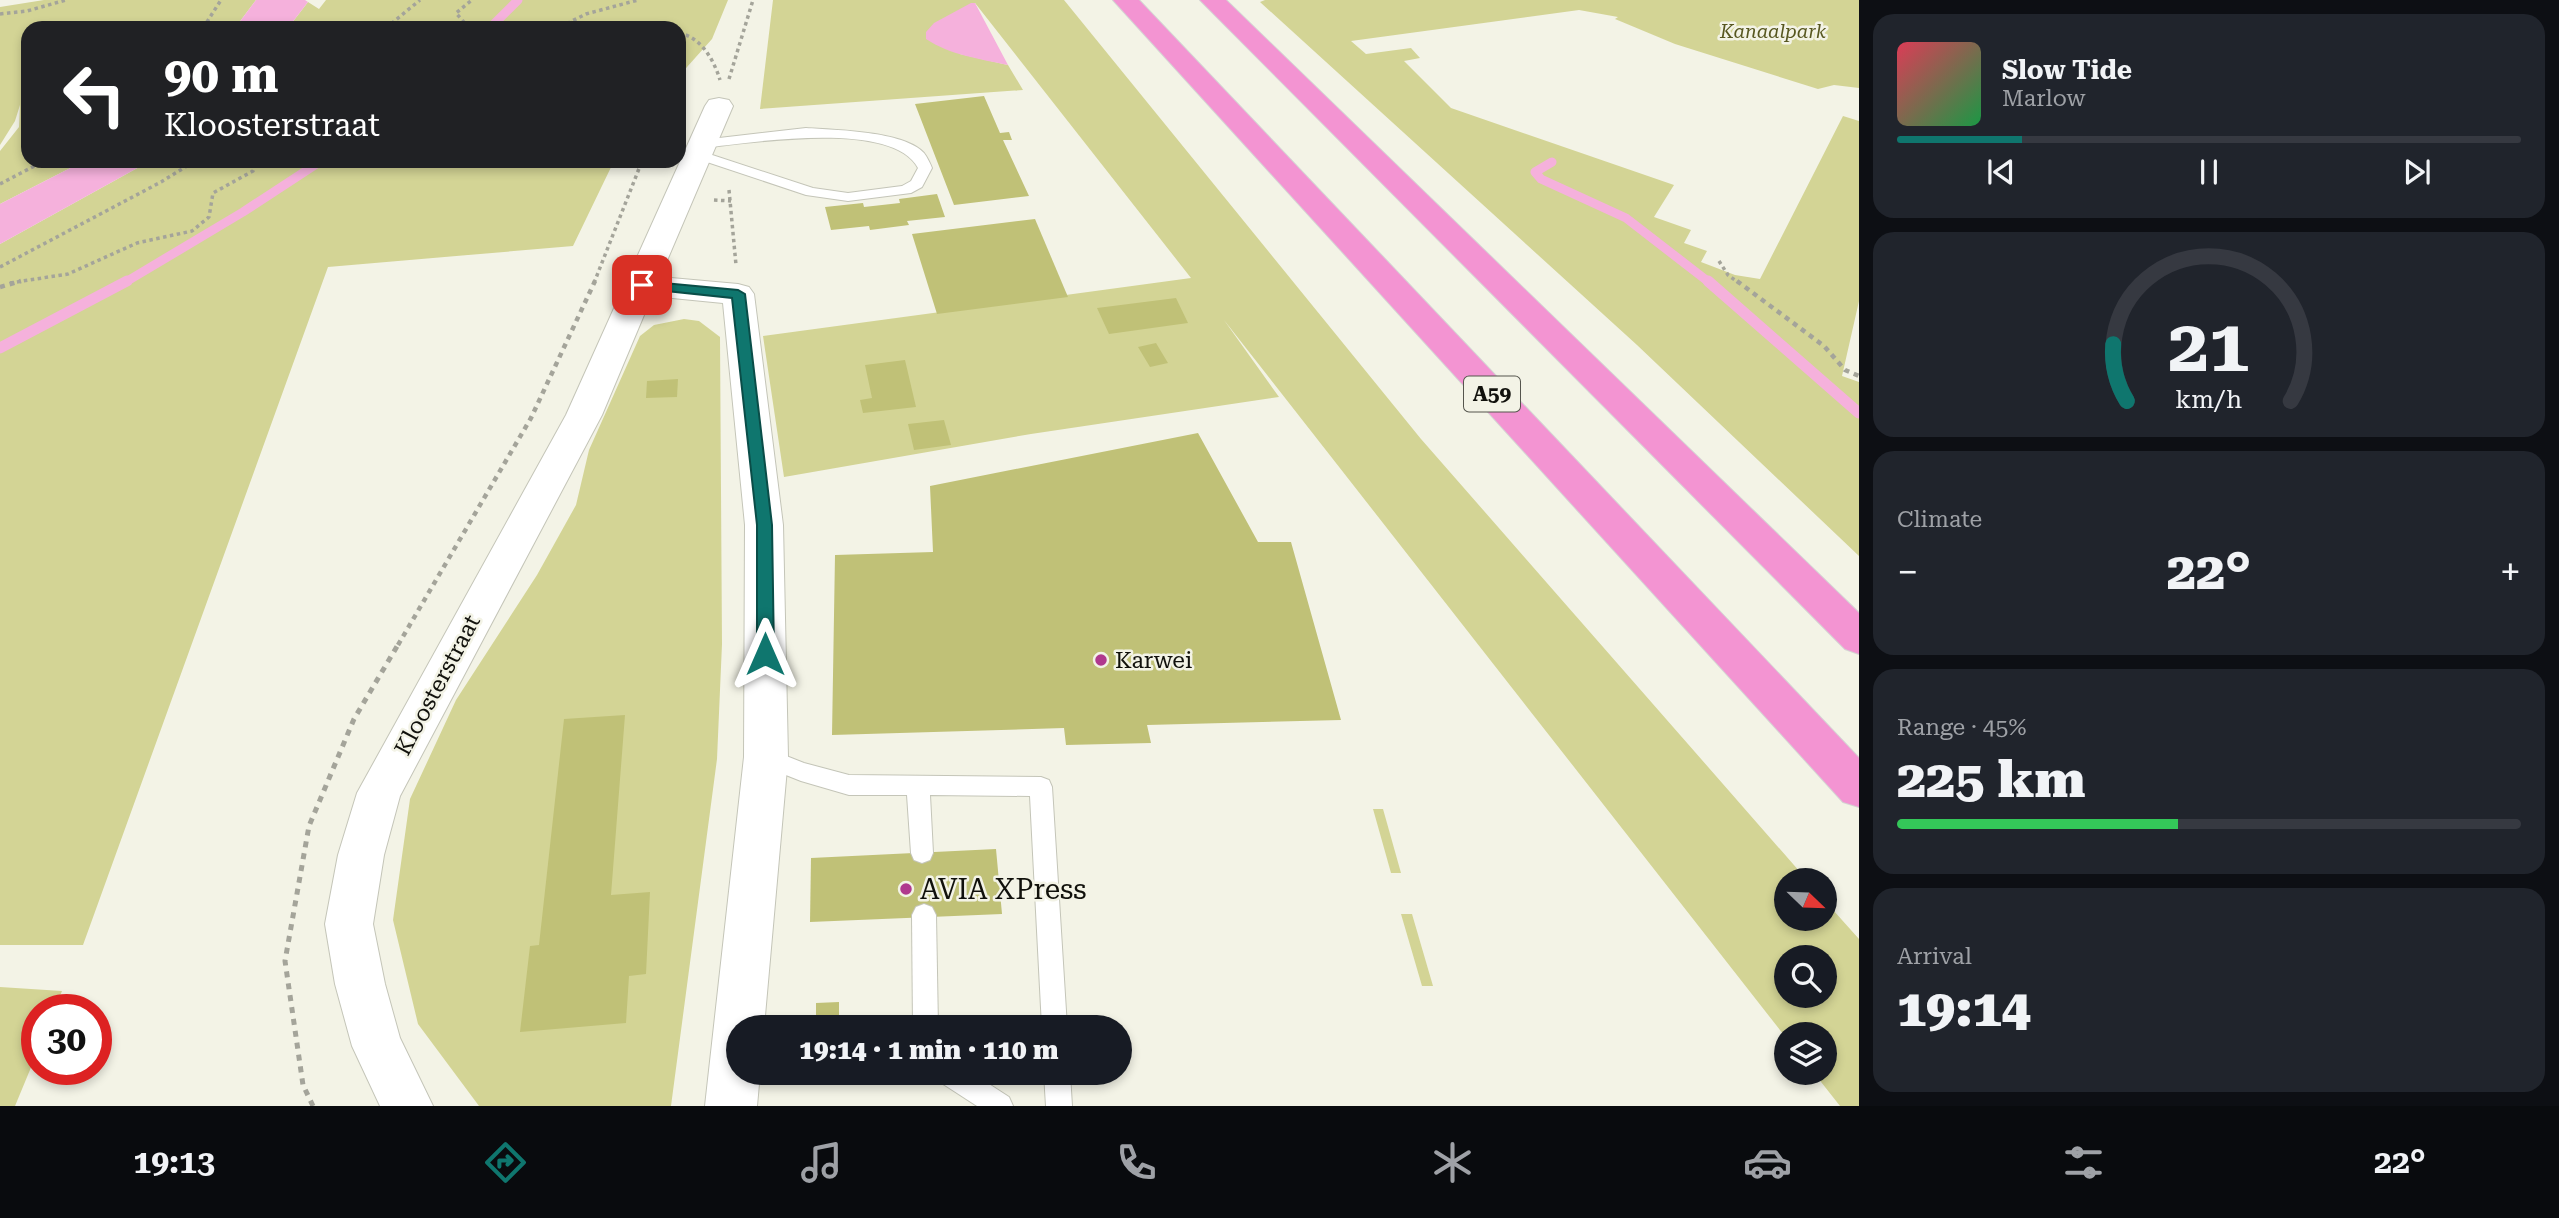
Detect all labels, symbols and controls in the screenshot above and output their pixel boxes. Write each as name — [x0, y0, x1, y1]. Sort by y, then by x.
park label: Kanaalpark — [1719, 20, 1827, 43]
text: 90 m — [164, 47, 279, 104]
icon: left — [49, 49, 140, 140]
text: Slow Tide — [2002, 55, 2132, 85]
text: Marlow — [2002, 85, 2085, 112]
text: Kloosterstraat — [164, 106, 380, 144]
icon: previous — [1982, 153, 2020, 191]
icon: pause — [2190, 153, 2228, 191]
icon: next — [2398, 153, 2436, 191]
pin — [612, 255, 672, 315]
icon: arrive — [623, 266, 661, 304]
text: 21 — [2168, 304, 2250, 389]
road number: A59 — [1464, 376, 1520, 412]
text: km/h — [2176, 384, 2242, 413]
text: Climate — [1897, 506, 1982, 533]
text: 22° — [2167, 541, 2251, 602]
text: − — [1897, 550, 1918, 594]
text: + — [2500, 550, 2521, 594]
street label: Kloosterstraat — [389, 610, 486, 760]
position arrow — [728, 617, 802, 691]
place label: Karwei — [1115, 647, 1192, 674]
marker: Karwei — [1093, 652, 1109, 668]
text: Range · 45% — [1897, 714, 2026, 741]
text: 225 km — [1897, 749, 2085, 810]
north arrow — [1774, 868, 1838, 931]
map controls — [1774, 868, 1837, 1085]
place label: AVIA XPress — [920, 873, 1087, 906]
marker: AVIA XPress — [898, 881, 914, 897]
text: Arrival — [1897, 943, 1972, 970]
button: search — [1774, 945, 1837, 1008]
text: 19:14 — [1897, 978, 2031, 1039]
speed limit sign: 30 — [21, 994, 112, 1085]
button: layers — [1774, 1022, 1837, 1085]
text: 19:14 · 1 min · 110 m — [799, 1035, 1059, 1065]
icon: directions — [481, 1138, 530, 1187]
icon: music — [797, 1138, 846, 1187]
icon: phone — [1112, 1138, 1161, 1187]
icon: climate — [1428, 1138, 1477, 1187]
icon: car — [1743, 1138, 1792, 1187]
icon: filters — [2059, 1138, 2108, 1187]
text: 19:13 — [133, 1143, 215, 1181]
text: 22° — [2374, 1143, 2426, 1181]

